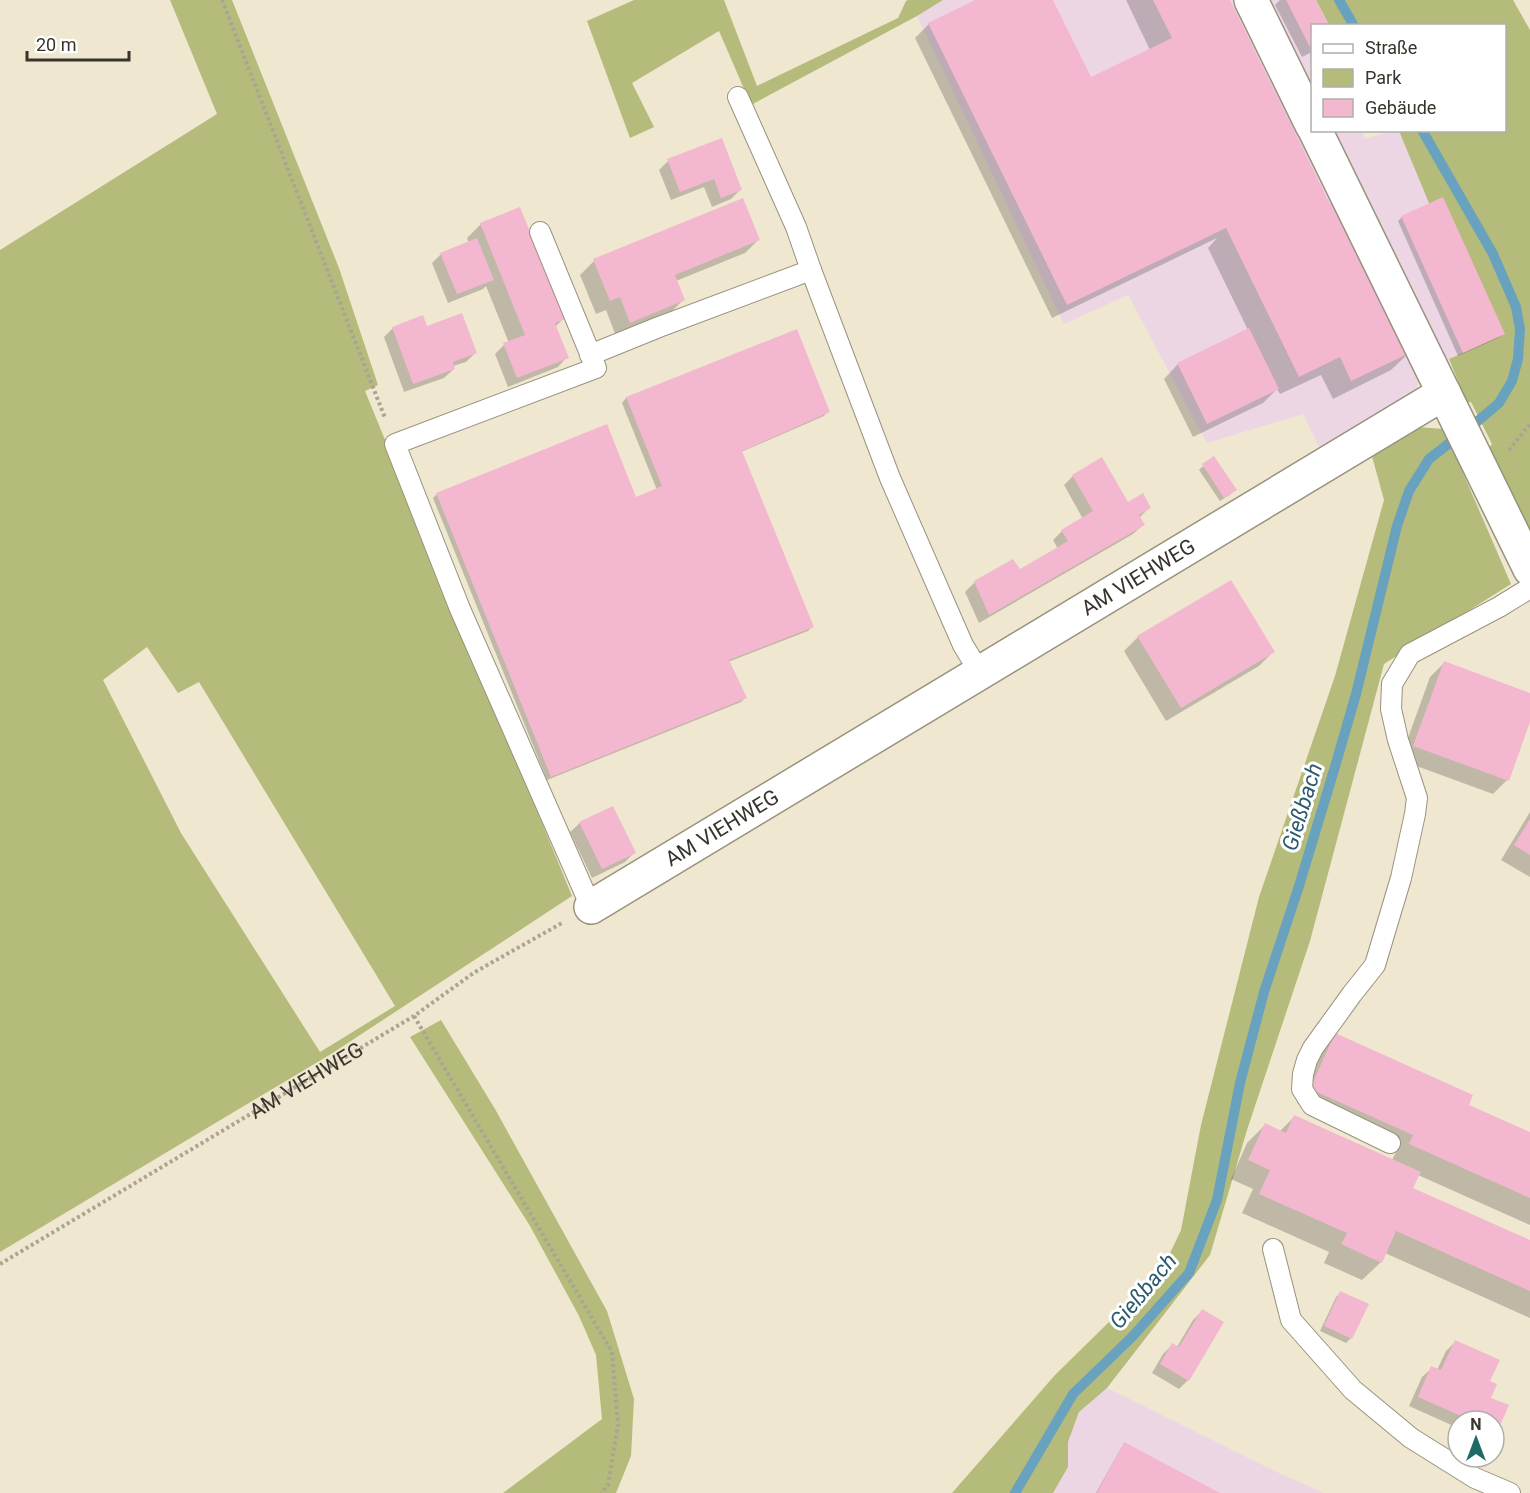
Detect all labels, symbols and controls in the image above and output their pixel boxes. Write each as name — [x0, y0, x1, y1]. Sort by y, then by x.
scale bar — [27, 24, 129, 62]
legend — [1311, 24, 1506, 132]
text: 20 m — [36, 34, 76, 55]
text: Straße — [1365, 37, 1417, 58]
text: Park — [1365, 67, 1402, 88]
text: Gebäude — [1365, 97, 1436, 118]
street label: AM VIEHWEG — [1077, 534, 1199, 621]
water label: Gießbach — [1277, 760, 1327, 854]
street label: AM VIEHWEG — [661, 785, 783, 871]
street label: AM VIEHWEG — [245, 1037, 367, 1124]
water label: Gießbach — [1104, 1248, 1182, 1334]
north arrow — [1446, 1409, 1506, 1469]
text: N — [1470, 1415, 1482, 1434]

